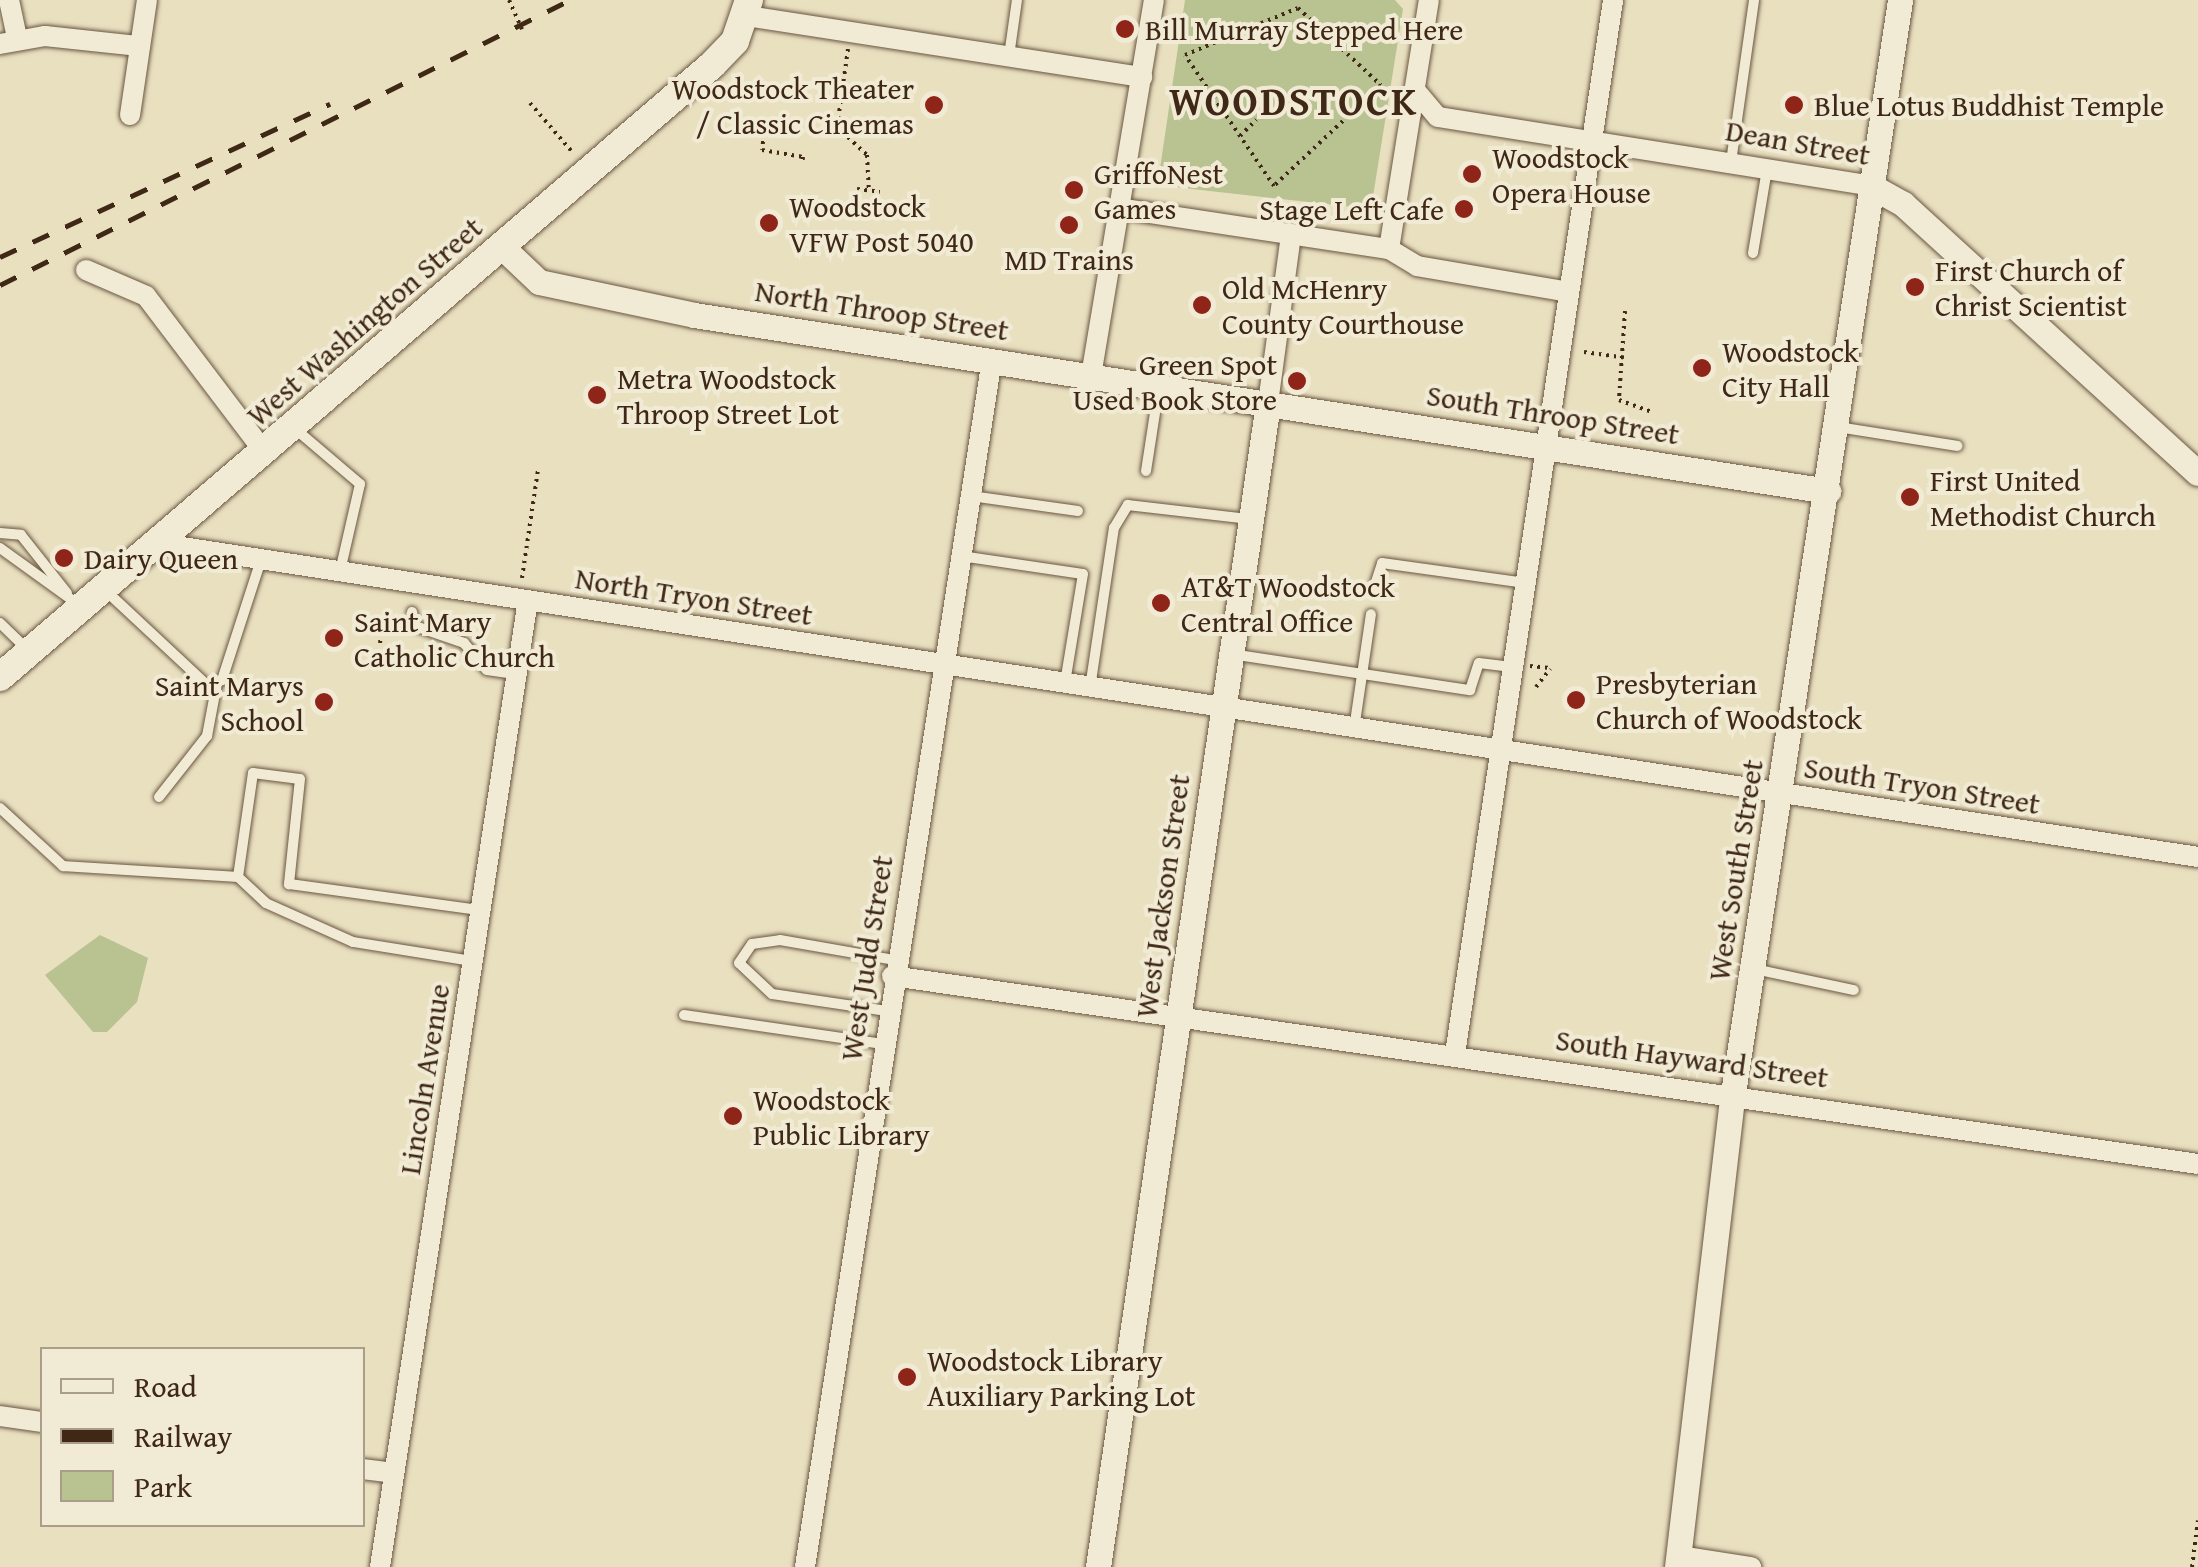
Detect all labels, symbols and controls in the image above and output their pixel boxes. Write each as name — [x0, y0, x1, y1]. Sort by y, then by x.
place label: Bill Murray Stepped Here — [1145, 11, 1463, 47]
marker: Bill Murray Stepped Here — [1114, 18, 1136, 40]
place label: Woodstock Theater / Classic Cinemas — [672, 70, 914, 140]
district label: WOODSTOCK — [1169, 77, 1419, 125]
place label: Blue Lotus Buddhist Temple — [1814, 87, 2164, 123]
marker: Woodstock Theater / Classic Cinemas — [923, 94, 945, 116]
marker: Blue Lotus Buddhist Temple — [1783, 94, 1805, 116]
street label: Dean Street — [1723, 112, 1873, 172]
place label: Woodstock Opera House — [1492, 139, 1651, 210]
place label: GriffoNest Games — [1094, 155, 1223, 226]
marker: Woodstock Opera House — [1461, 163, 1483, 185]
marker: GriffoNest Games — [1063, 179, 1085, 201]
place label: Woodstock VFW Post 5040 — [789, 188, 974, 258]
place label: Stage Left Cafe — [1259, 191, 1444, 227]
marker: Stage Left Cafe — [1453, 198, 1475, 220]
street label: West Washington Street — [239, 209, 489, 433]
marker: Woodstock VFW Post 5040 — [758, 212, 780, 234]
marker: MD Trains — [1058, 214, 1080, 236]
place label: MD Trains — [1004, 241, 1134, 277]
place label: First Church of Christ Scientist — [1935, 252, 2127, 322]
place label: Old McHenry County Courthouse — [1222, 270, 1464, 340]
street label: North Throop Street — [753, 272, 1011, 348]
marker: First Church of Christ Scientist — [1904, 276, 1926, 298]
marker: Old McHenry County Courthouse — [1191, 294, 1213, 316]
place label: Woodstock City Hall — [1722, 333, 1859, 404]
place label: Green Spot Used Book Store — [1073, 346, 1277, 416]
marker: Woodstock City Hall — [1691, 357, 1713, 379]
place label: Metra Woodstock Throop Street Lot — [617, 360, 839, 430]
marker: Green Spot Used Book Store — [1286, 370, 1308, 392]
street label: South Throop Street — [1424, 376, 1682, 452]
marker: Metra Woodstock Throop Street Lot — [586, 384, 608, 406]
place label: First United Methodist Church — [1930, 462, 2156, 532]
marker: First United Methodist Church — [1899, 486, 1921, 508]
place label: Dairy Queen — [84, 540, 238, 576]
marker: Dairy Queen — [53, 547, 75, 569]
street label: North Tryon Street — [573, 559, 815, 633]
place label: AT&T Woodstock Central Office — [1181, 568, 1395, 638]
marker: AT&T Woodstock Central Office — [1150, 592, 1172, 614]
place label: Saint Mary Catholic Church — [354, 603, 555, 674]
marker: Saint Mary Catholic Church — [323, 627, 345, 649]
place label: Presbyterian Church of Woodstock — [1596, 665, 1862, 736]
place label: Saint Marys School — [155, 667, 304, 738]
marker: Presbyterian Church of Woodstock — [1565, 689, 1587, 711]
marker: Saint Marys School — [313, 691, 335, 713]
street label: South Tryon Street — [1801, 749, 2043, 821]
street label: West South Street — [1700, 757, 1770, 983]
street label: West Jackson Street — [1127, 772, 1197, 1020]
street label: West Judd Street — [832, 853, 900, 1063]
street label: Lincoln Avenue — [391, 981, 457, 1177]
street label: South Hayward Street — [1553, 1021, 1831, 1095]
place label: Woodstock Public Library — [753, 1081, 930, 1152]
marker: Woodstock Public Library — [722, 1105, 744, 1127]
place label: Woodstock Library Auxiliary Parking Lot — [927, 1342, 1195, 1412]
legend — [40, 1347, 365, 1527]
text: Road — [134, 1364, 197, 1408]
marker: Woodstock Library Auxiliary Parking Lot — [896, 1366, 918, 1388]
text: Railway — [134, 1414, 232, 1458]
text: Park — [134, 1464, 192, 1508]

